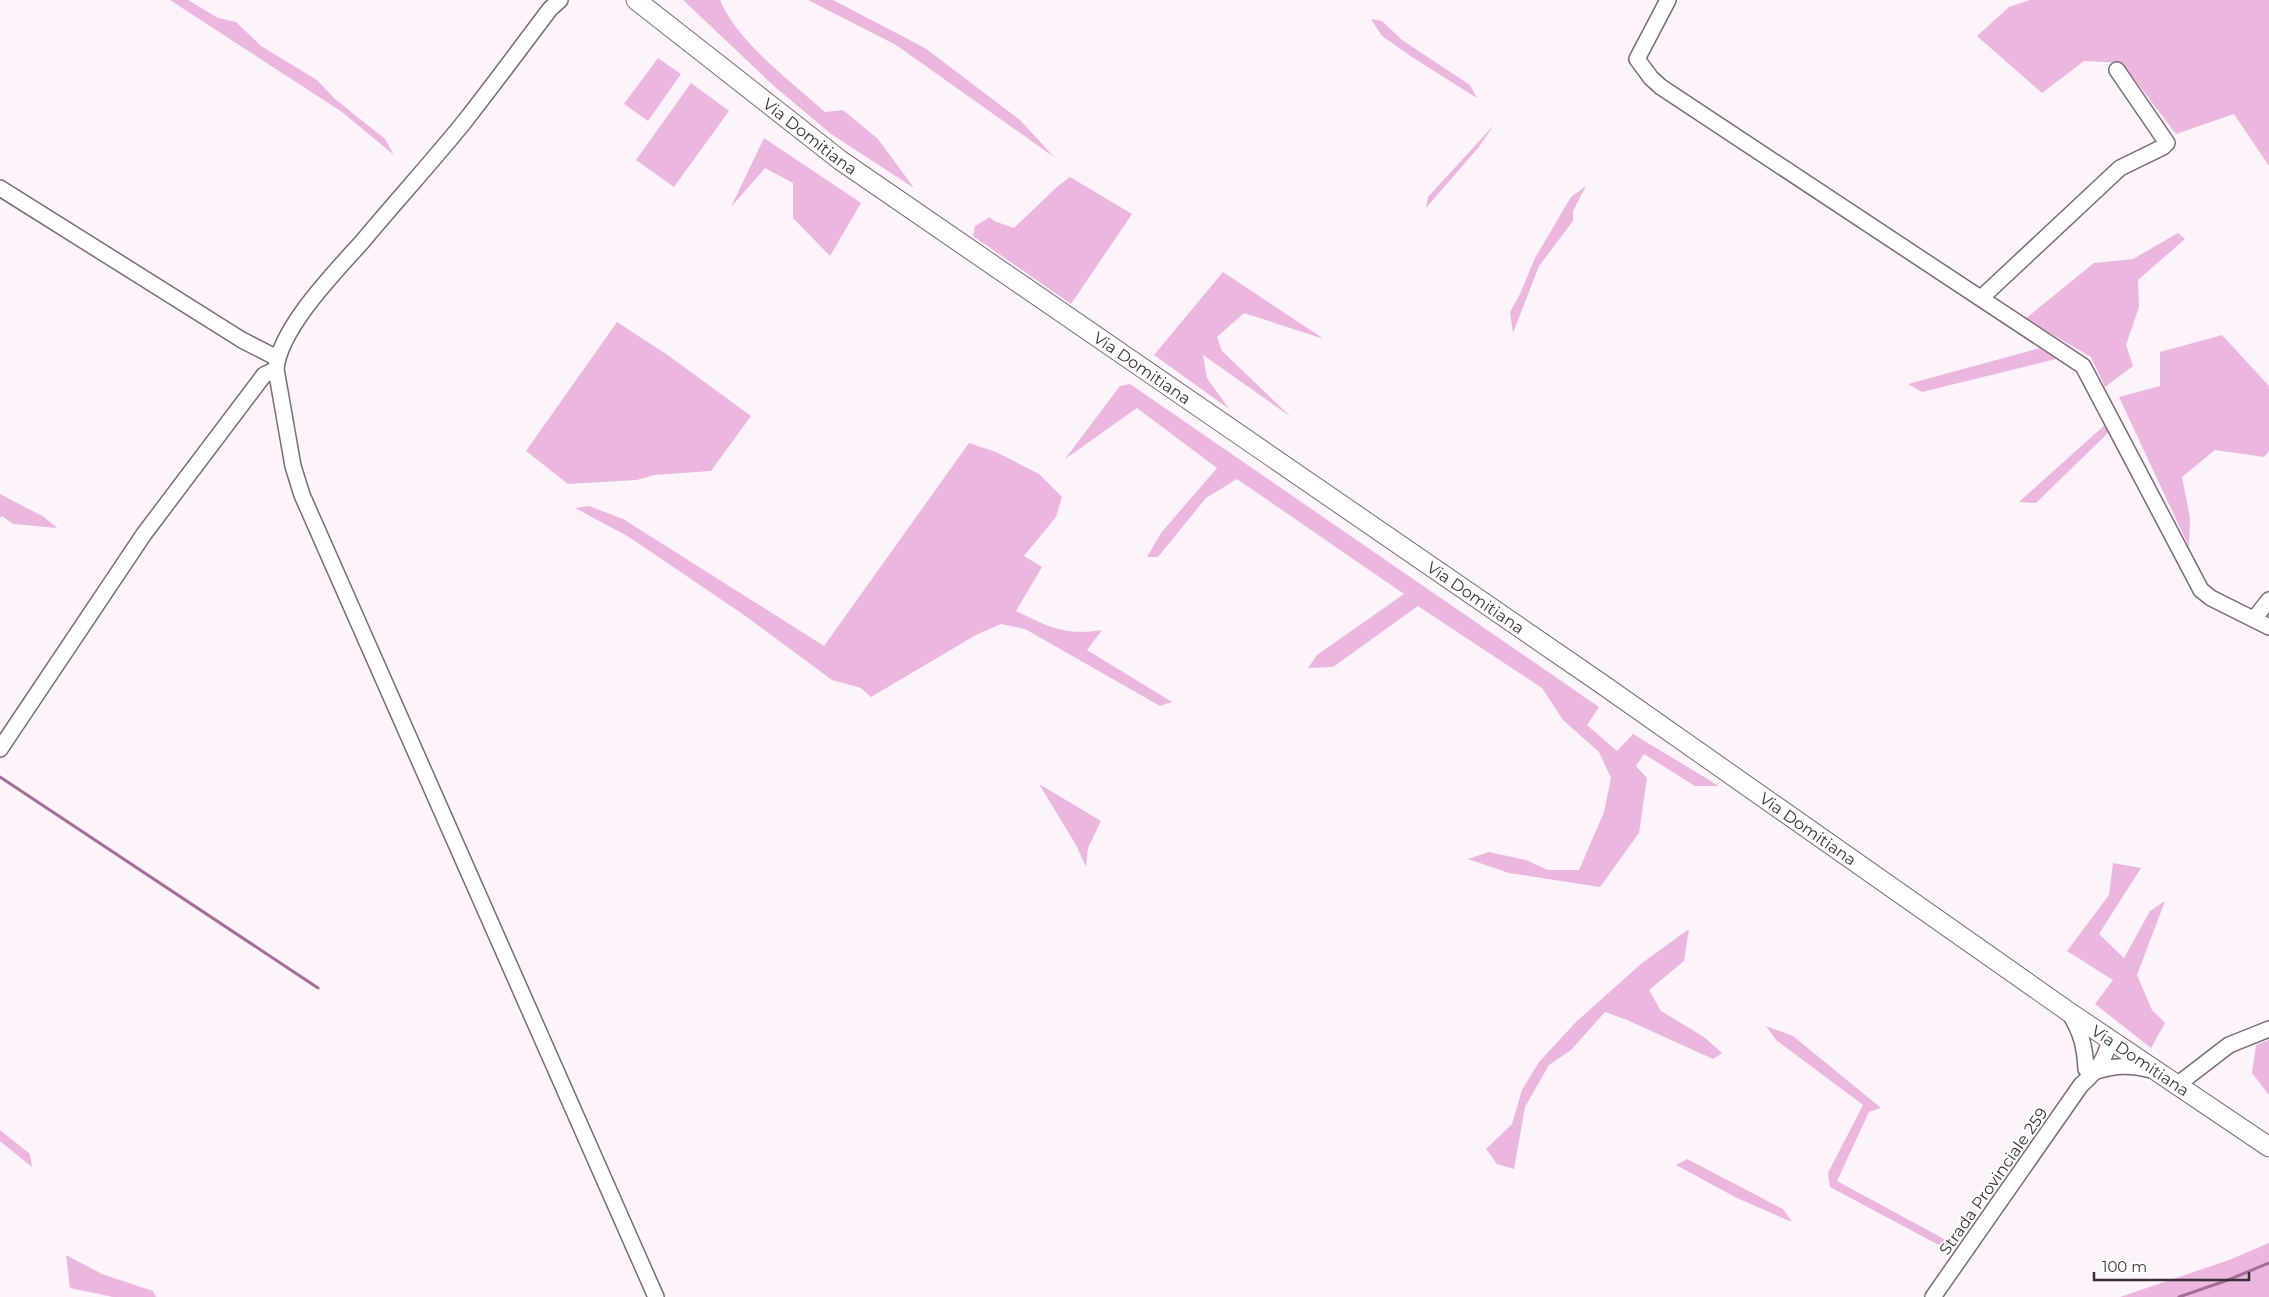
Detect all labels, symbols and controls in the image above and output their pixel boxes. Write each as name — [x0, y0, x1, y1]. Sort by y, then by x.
street label: Via Domitiana — [759, 94, 860, 179]
street label: Via Domitiana — [1090, 328, 1194, 408]
street label: Via Domitiana — [1423, 558, 1528, 638]
street label: Via Domitiana — [1756, 789, 1860, 870]
street label: Via Domitiana — [2088, 1021, 2193, 1100]
street label: Strada Provinciale 259 — [1935, 1104, 2052, 1259]
scale bar — [2094, 1250, 2249, 1282]
text: 100 m — [2102, 1257, 2147, 1276]

